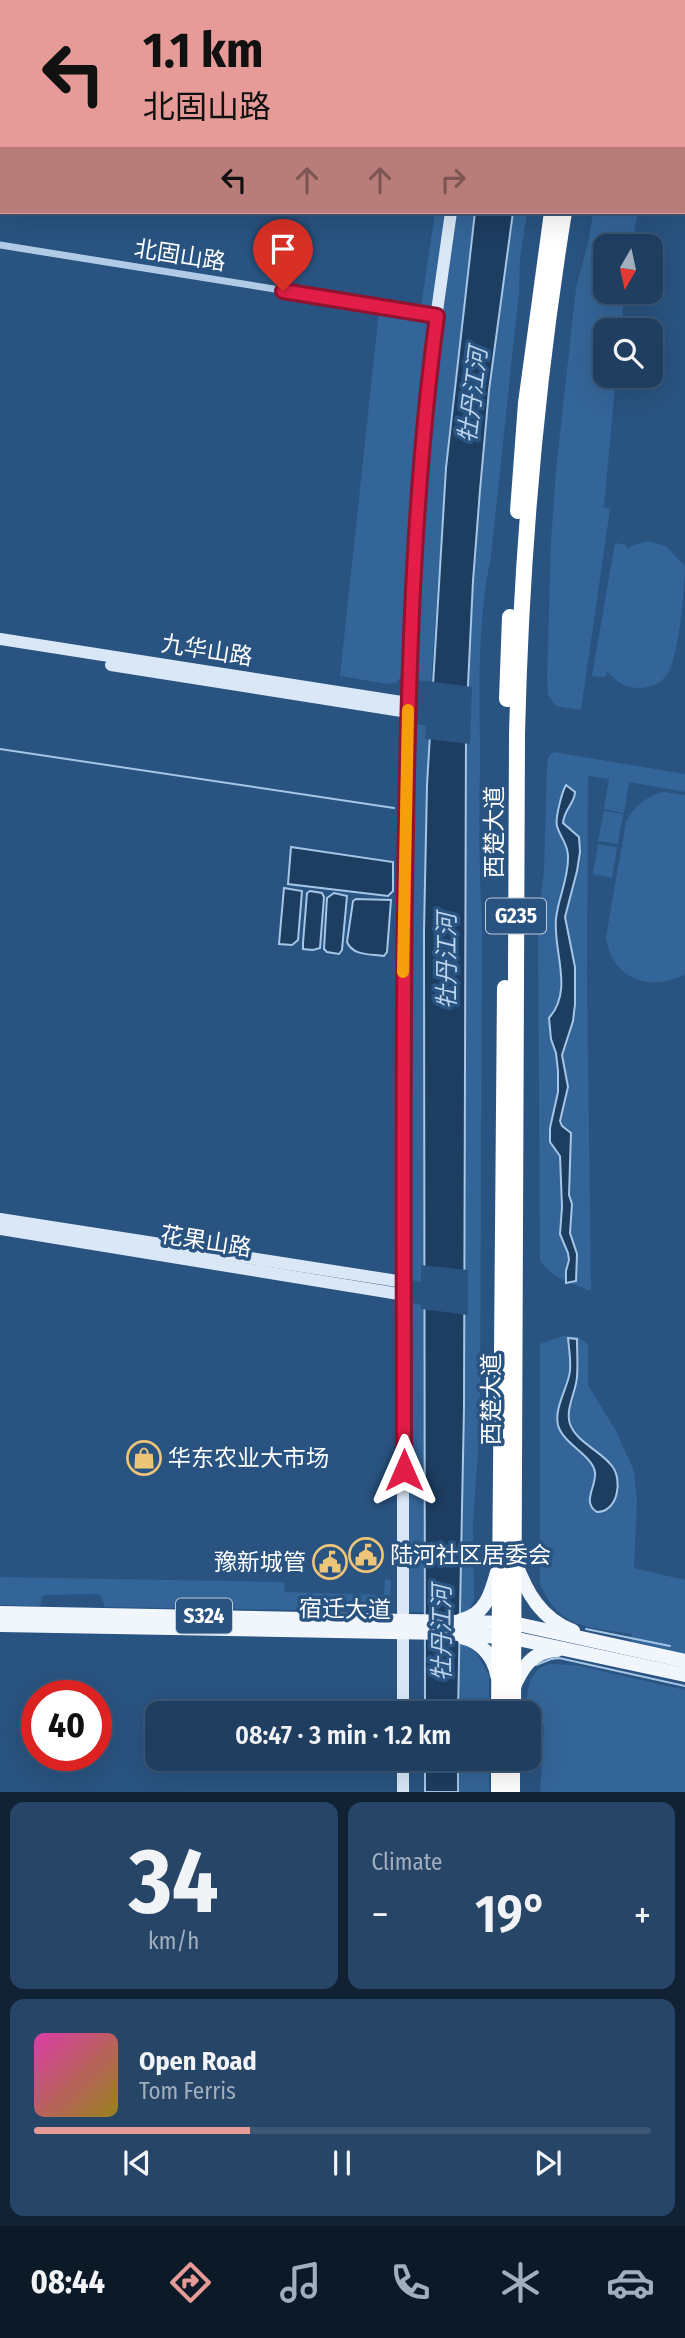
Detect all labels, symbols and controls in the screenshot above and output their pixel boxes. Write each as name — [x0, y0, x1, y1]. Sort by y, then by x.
text: 1.1 km — [143, 21, 263, 80]
icon: left — [28, 28, 119, 119]
text: 北固山路 — [143, 88, 271, 126]
icon: left — [215, 161, 253, 199]
icon: ahead — [288, 161, 326, 199]
icon: ahead — [361, 161, 399, 199]
icon: right — [434, 161, 472, 199]
pin — [253, 219, 313, 291]
icon: arrive — [264, 230, 302, 268]
street label: 北固山路 — [132, 234, 228, 276]
north arrow — [593, 234, 663, 304]
map controls — [593, 234, 663, 388]
button: search — [593, 318, 663, 388]
water label: 牡丹江河 — [453, 342, 493, 444]
street label: 九华山路 — [159, 629, 255, 671]
street label: 西楚大道 — [480, 786, 508, 878]
road number: G235 — [486, 898, 546, 934]
water label: 牡丹江河 — [433, 909, 461, 1009]
street label: 花果山路 — [158, 1220, 254, 1262]
street label: 西楚大道 — [477, 1353, 505, 1445]
position arrow — [367, 1433, 441, 1507]
shop icon: 华东农业大市场 — [125, 1439, 163, 1477]
place label: 华东农业大市场 — [168, 1444, 329, 1472]
public building icon: 陆河社区居委会 — [347, 1536, 385, 1574]
place label: 陆河社区居委会 — [390, 1541, 551, 1569]
public building icon: 豫新城管 — [311, 1543, 349, 1581]
place label: 豫新城管 — [214, 1548, 306, 1576]
water label: 牡丹江河 — [428, 1581, 456, 1681]
street label: 宿迁大道 — [299, 1594, 391, 1624]
road number: S324 — [176, 1598, 232, 1634]
speed limit sign: 40 — [21, 1680, 112, 1771]
text: 08:47 · 3 min · 1.2 km — [235, 1720, 451, 1751]
text: 34 — [129, 1827, 219, 1936]
text: Climate — [372, 1848, 442, 1876]
text: 19° — [475, 1883, 547, 1946]
text: − — [372, 1892, 389, 1938]
text: + — [634, 1892, 651, 1938]
text: km/h — [148, 1927, 199, 1955]
text: Open Road — [139, 2046, 257, 2077]
text: Tom Ferris — [139, 2077, 236, 2105]
icon: previous — [118, 2144, 156, 2182]
icon: pause — [323, 2144, 361, 2182]
icon: next — [529, 2144, 567, 2182]
icon: directions — [166, 2258, 215, 2307]
icon: music — [276, 2258, 325, 2307]
icon: phone — [386, 2258, 435, 2307]
icon: climate — [496, 2258, 545, 2307]
icon: car — [606, 2258, 655, 2307]
text: 08:44 — [30, 2263, 105, 2301]

